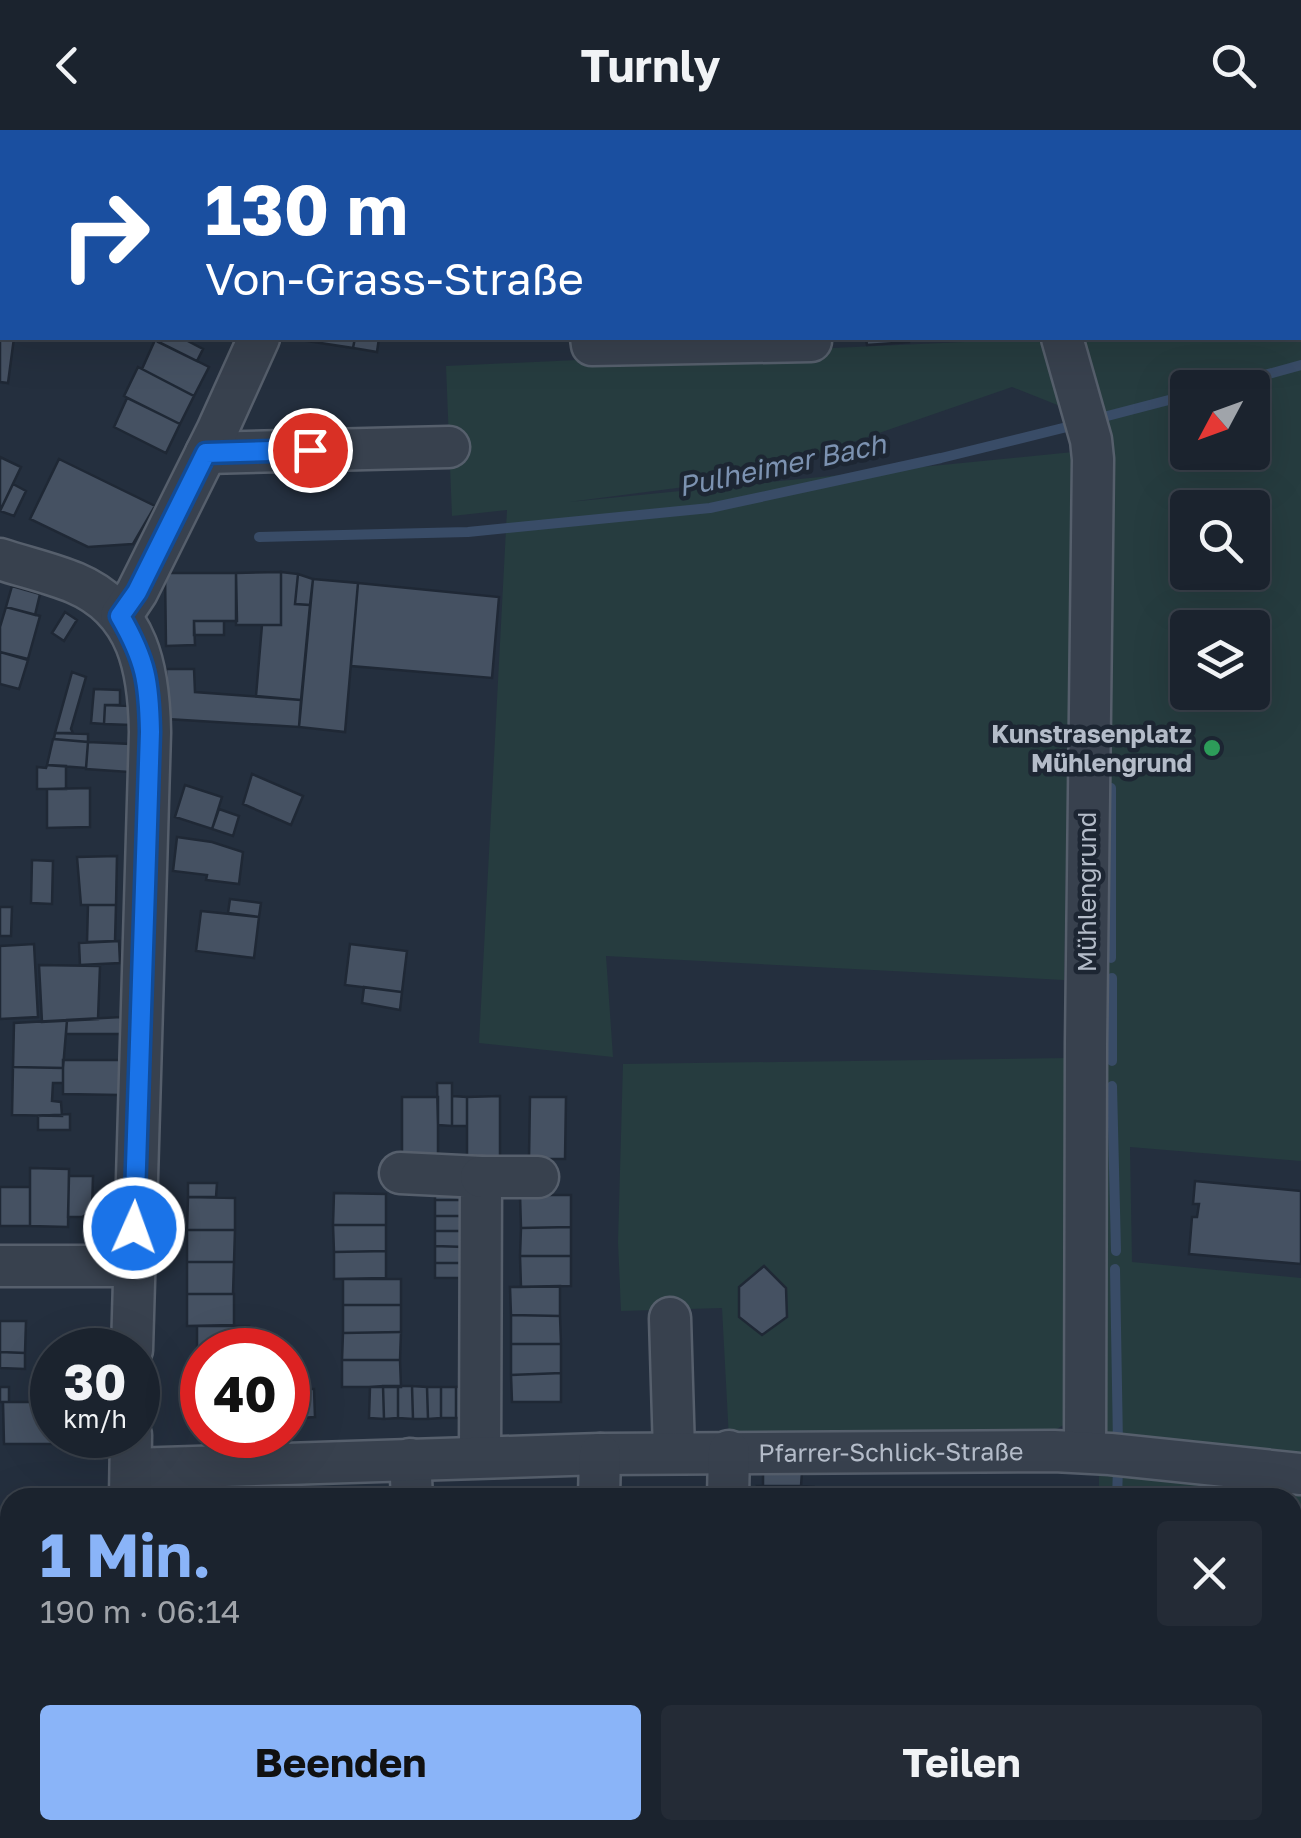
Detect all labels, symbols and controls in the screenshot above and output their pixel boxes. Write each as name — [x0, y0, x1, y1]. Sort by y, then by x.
icon: back — [40, 38, 95, 93]
text: Turnly — [580, 38, 721, 92]
icon: search — [1206, 38, 1261, 93]
text: 130 m — [205, 166, 408, 250]
icon: right — [40, 170, 170, 300]
text: Von-Grass-Straße — [205, 251, 584, 305]
north arrow — [1170, 370, 1270, 470]
map controls — [1170, 370, 1270, 710]
pin — [268, 408, 353, 493]
icon: arrive — [283, 423, 338, 478]
water label: Pulheimer Bach — [675, 426, 890, 503]
button: search — [1170, 490, 1270, 590]
button: layers — [1170, 610, 1270, 710]
place label: Kunstrasenplatz Mühlengrund — [991, 718, 1192, 778]
marker: Kunstrasenplatz Mühlengrund — [1201, 737, 1223, 759]
street label: Mühlengrund — [1071, 812, 1102, 972]
position arrow — [82, 1176, 186, 1280]
speed limit sign: 40 — [180, 1328, 310, 1458]
text: 30 — [63, 1351, 126, 1411]
text: km/h — [63, 1403, 127, 1434]
street label: Pfarrer-Schlick-Straße — [758, 1435, 1023, 1468]
text: 1 Min. — [40, 1518, 211, 1590]
button: close — [1157, 1521, 1262, 1626]
text: 190 m · 06:14 — [40, 1592, 240, 1630]
button: Beenden — [40, 1705, 641, 1820]
button: Teilen — [661, 1705, 1262, 1820]

